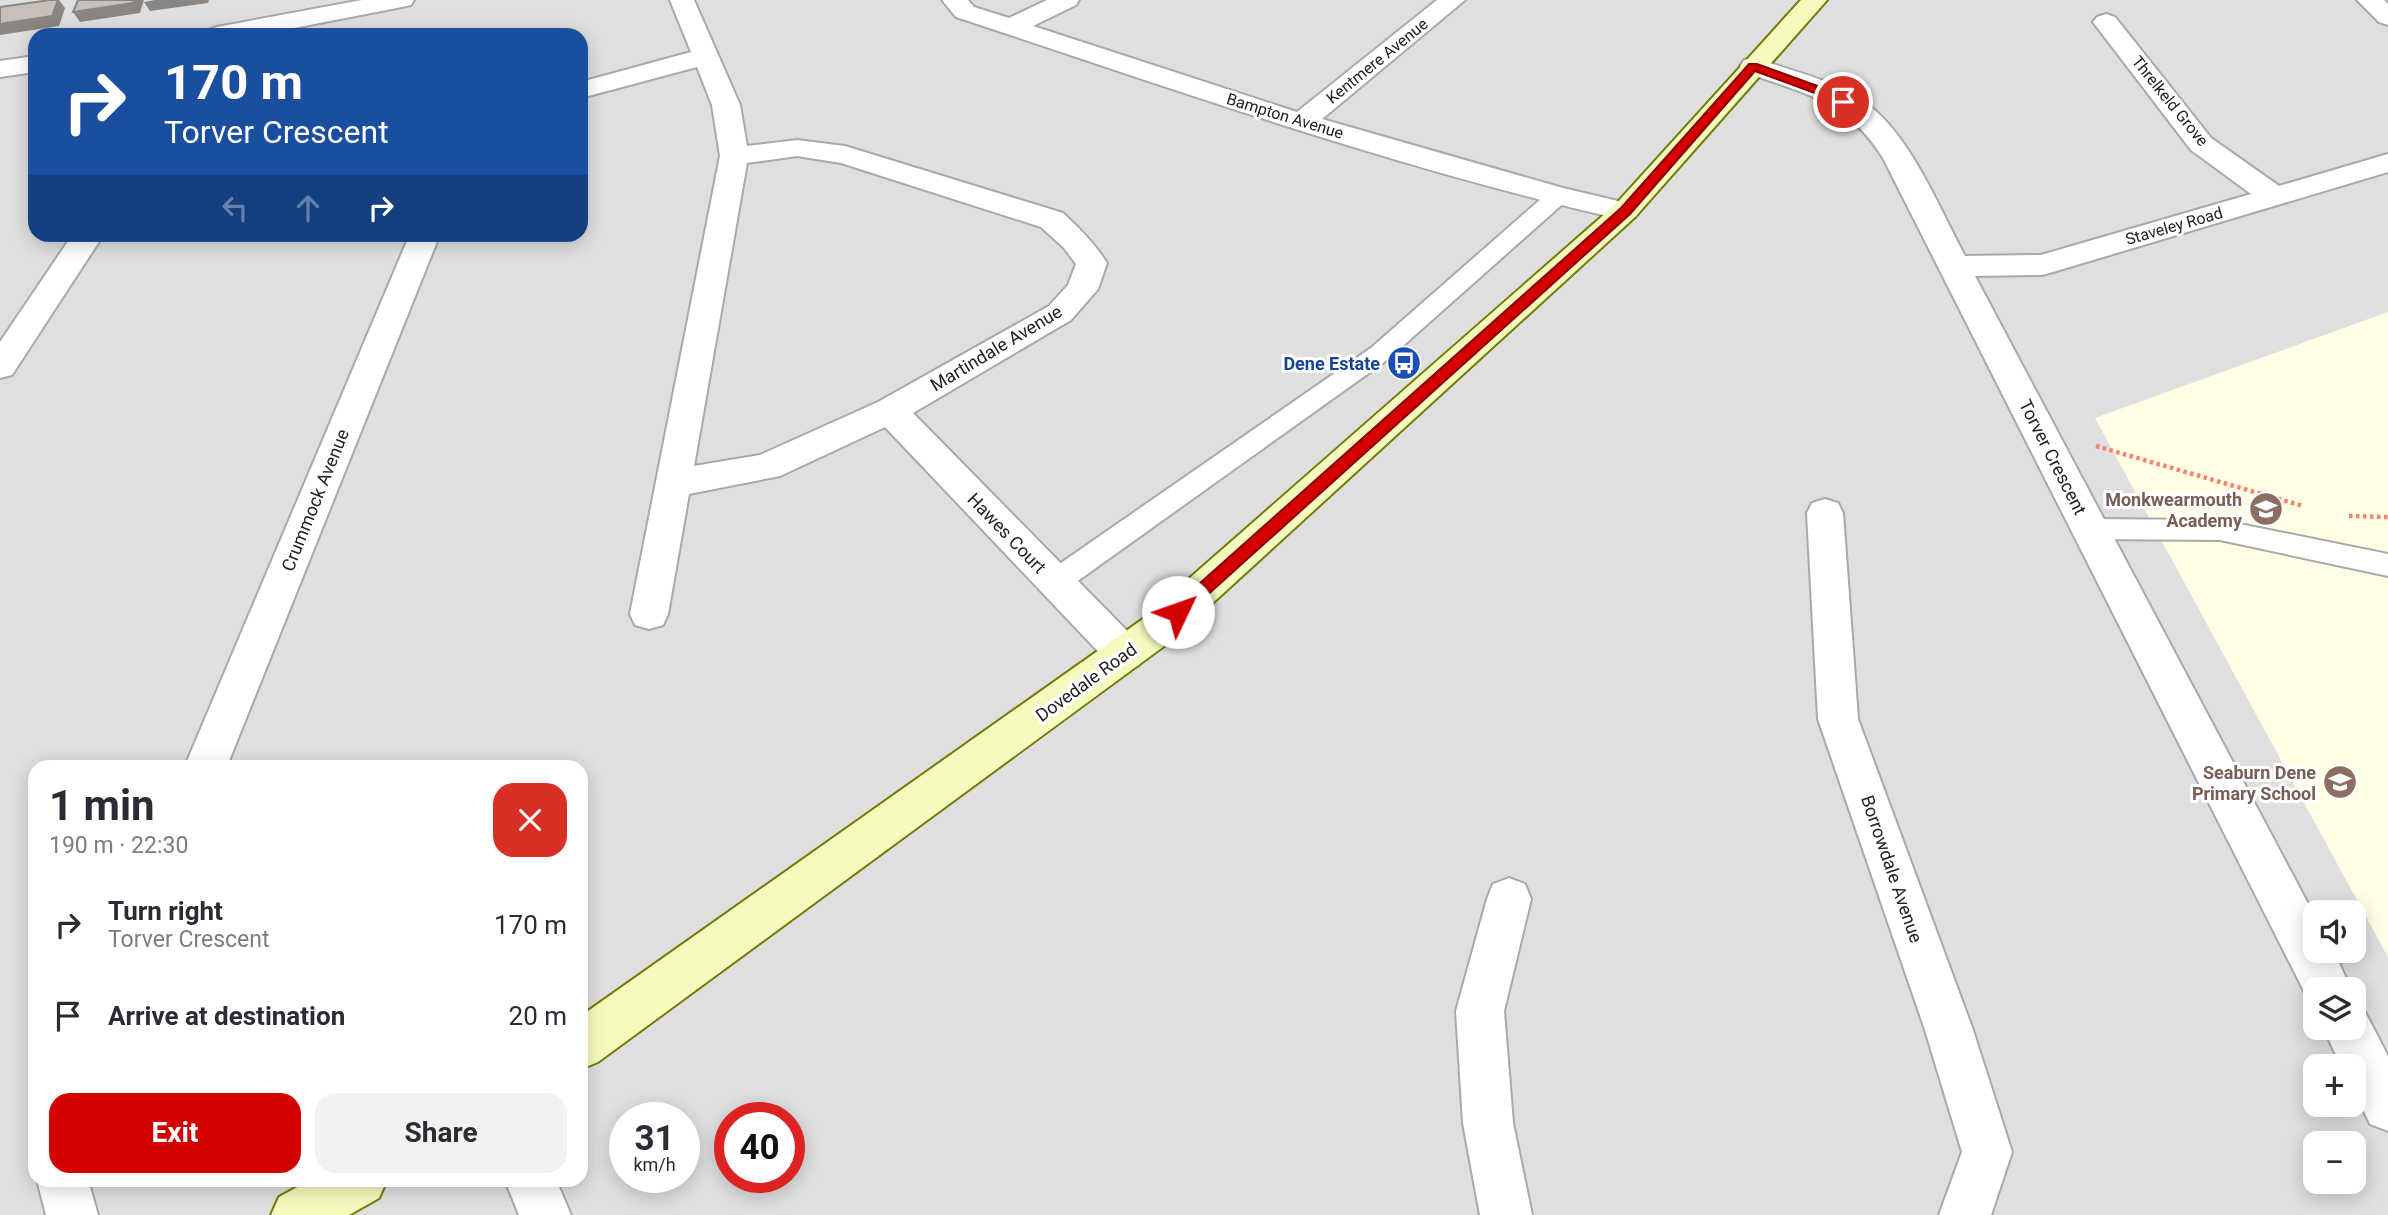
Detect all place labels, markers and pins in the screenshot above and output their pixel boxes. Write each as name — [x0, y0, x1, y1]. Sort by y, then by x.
pin — [1813, 72, 1873, 132]
bus stop icon: Dene Estate — [1385, 344, 1423, 382]
place label: Dene Estate — [1283, 353, 1380, 374]
place label: Monkwearmouth Academy — [2105, 489, 2243, 531]
school or university icon: Monkwearmouth Academy — [2247, 490, 2285, 528]
place label: Seaburn Dene Primary School — [2192, 762, 2316, 804]
school or university icon: Seaburn Dene Primary School — [2321, 763, 2359, 801]

